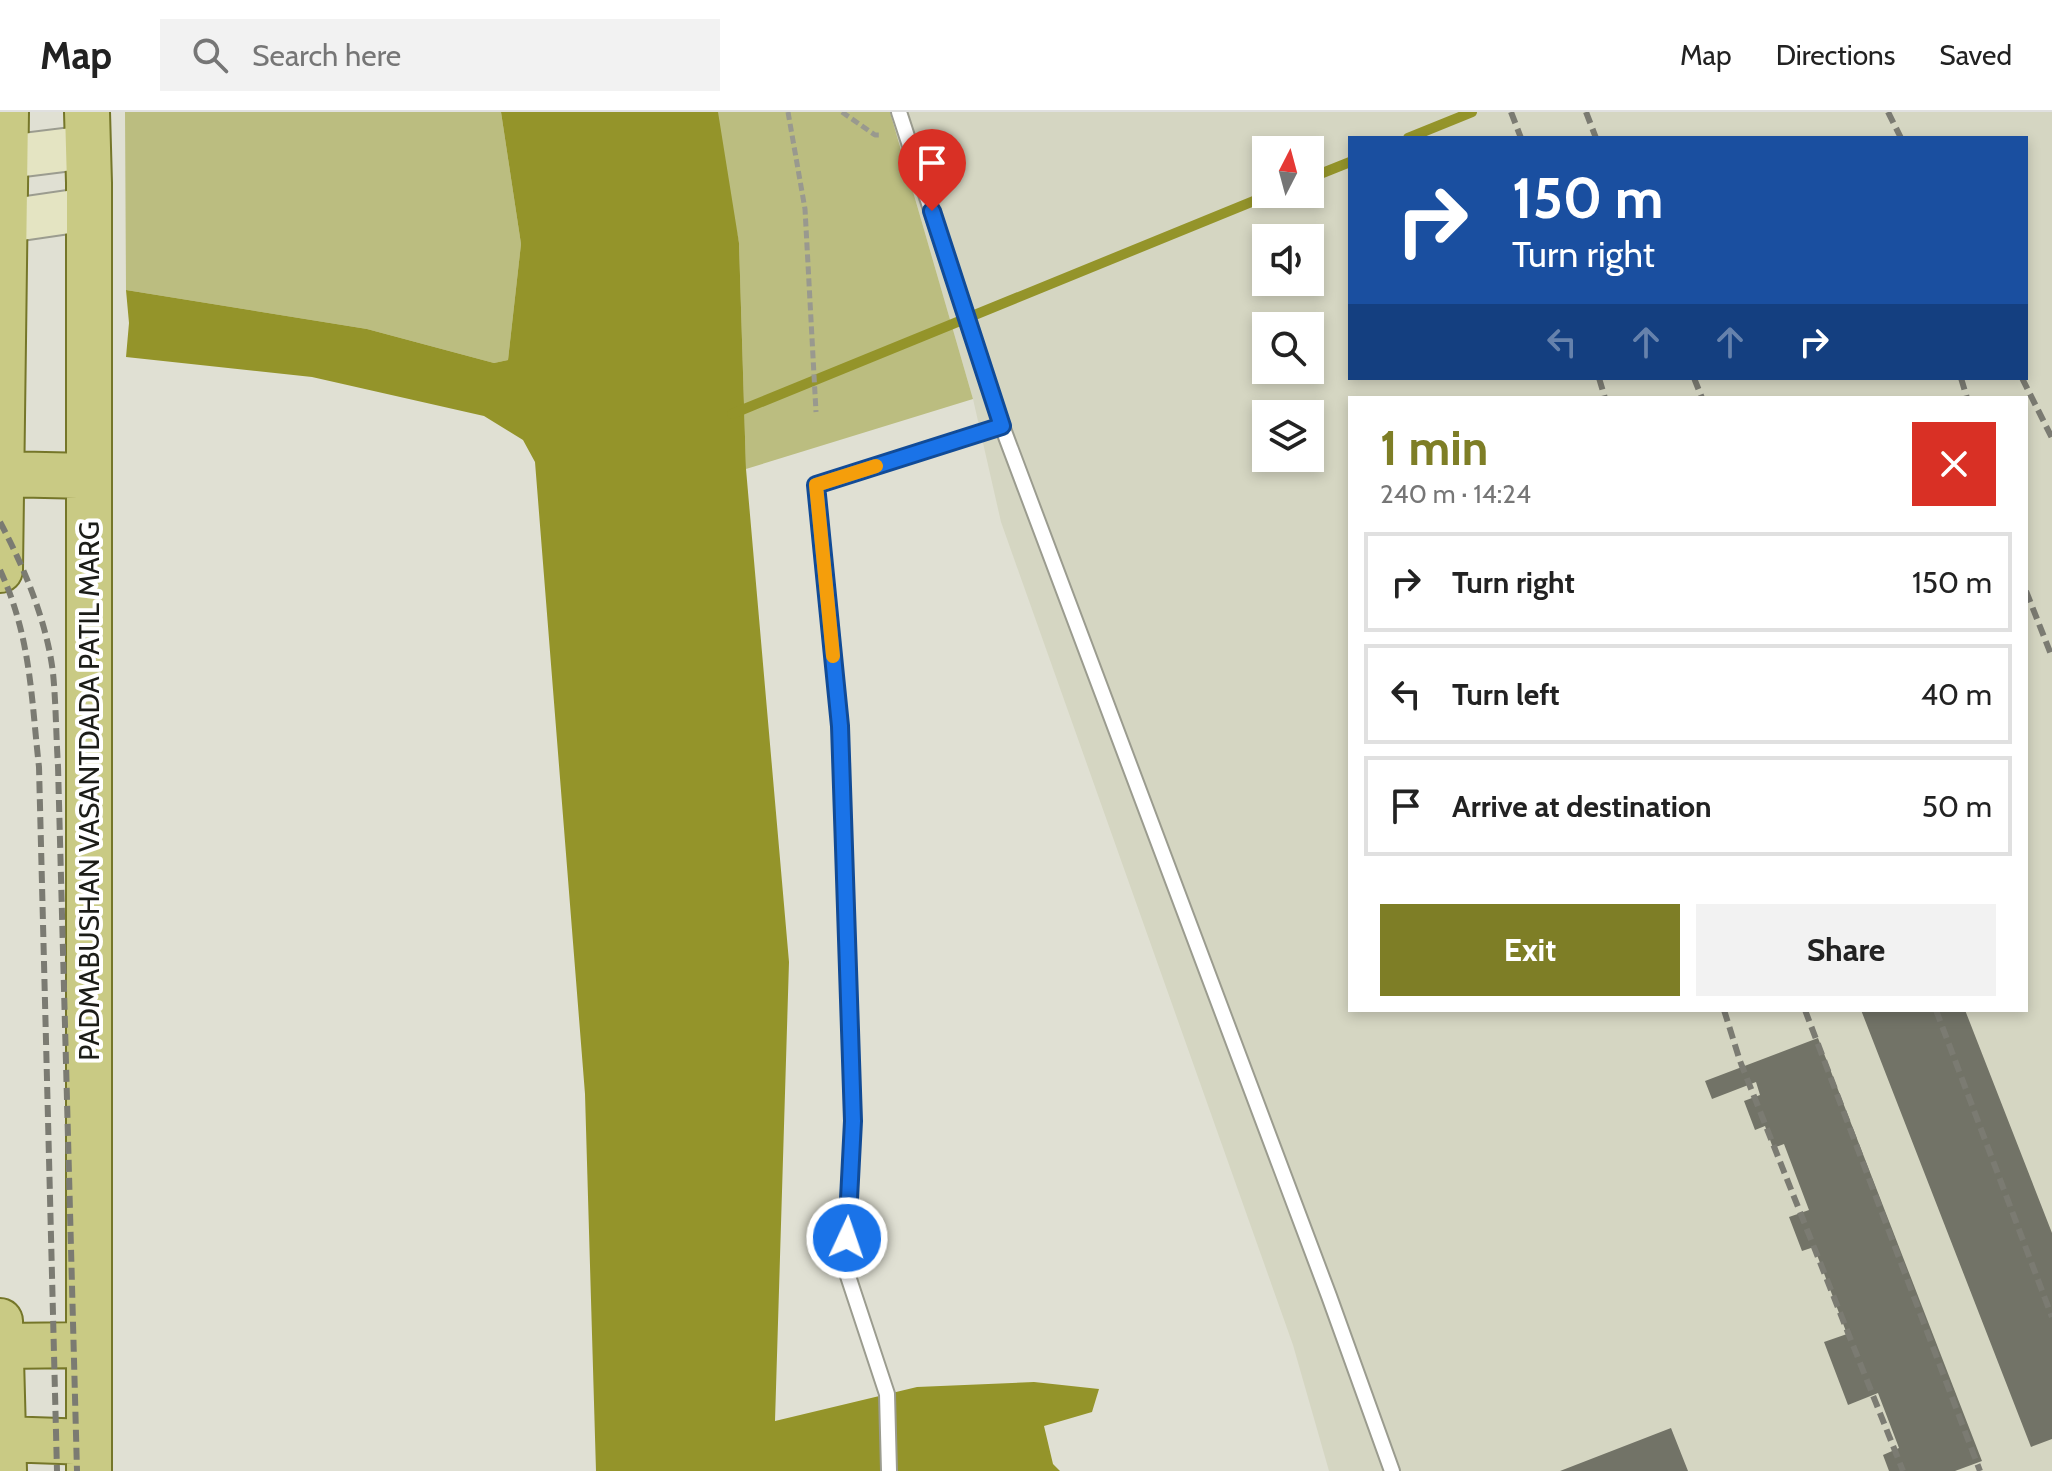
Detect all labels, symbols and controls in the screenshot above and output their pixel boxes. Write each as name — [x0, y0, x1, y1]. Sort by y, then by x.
search box — [160, 19, 720, 91]
text: Map — [40, 32, 112, 79]
icon: search — [188, 33, 232, 77]
text: Search here — [252, 37, 401, 74]
text: Map — [1680, 38, 1732, 72]
text: Directions — [1776, 38, 1895, 72]
text: Saved — [1939, 38, 2012, 72]
pin — [898, 129, 966, 211]
north arrow — [1252, 136, 1324, 208]
map controls — [1252, 136, 1324, 472]
icon: arrive — [910, 141, 954, 185]
text: 150 m — [1512, 164, 1664, 232]
icon: right — [1380, 168, 1484, 272]
button: sound — [1252, 224, 1324, 296]
text: Turn right — [1512, 232, 1655, 276]
button: search — [1252, 312, 1324, 384]
icon: left — [1540, 320, 1584, 364]
icon: ahead — [1624, 320, 1668, 364]
icon: ahead — [1708, 320, 1752, 364]
icon: right — [1792, 320, 1836, 364]
button: layers — [1252, 400, 1324, 472]
text: 1 min — [1380, 419, 1488, 477]
button: close — [1912, 422, 1996, 506]
text: 240 m · 14:24 — [1380, 478, 1531, 510]
street label: PADMABUSHAN VASANTDADA PATIL MARG — [72, 521, 106, 1061]
icon: right — [1384, 560, 1428, 604]
text: Turn right — [1452, 564, 1575, 601]
text: 150 m — [1912, 564, 1992, 601]
icon: left — [1384, 672, 1428, 716]
text: Turn left — [1452, 676, 1560, 713]
text: 40 m — [1921, 676, 1992, 713]
icon: arrive — [1384, 784, 1428, 828]
text: Arrive at destination — [1452, 788, 1712, 825]
text: 50 m — [1922, 788, 1992, 825]
button: Exit — [1380, 904, 1680, 996]
button: Share — [1696, 904, 1996, 996]
position arrow — [805, 1196, 889, 1280]

